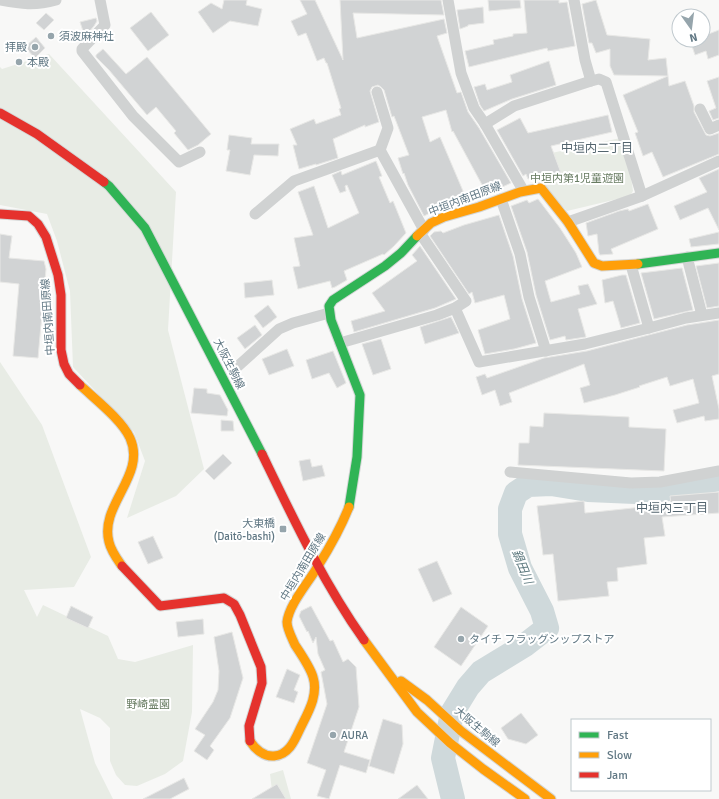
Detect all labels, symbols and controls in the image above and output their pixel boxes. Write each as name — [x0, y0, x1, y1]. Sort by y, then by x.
north arrow — [671, 8, 711, 48]
place label: 須波麻神社 — [59, 30, 114, 43]
text: N — [688, 30, 699, 44]
marker: 須波麻神社 — [46, 31, 56, 41]
place label: 拝殿 — [5, 41, 27, 54]
marker: 拝殿 — [30, 42, 40, 52]
place label: 本殿 — [27, 56, 49, 69]
marker: 本殿 — [14, 57, 24, 67]
district label: 中垣内二丁目 — [561, 141, 633, 156]
park label: 中垣内第1児童遊園 — [530, 172, 624, 185]
street label: 中垣内南田原線 — [427, 179, 503, 219]
street label: 中垣内南田原線 — [39, 278, 57, 356]
street label: 大阪生駒線 — [211, 337, 247, 391]
district label: 中垣内三丁目 — [636, 501, 708, 516]
place label: 大東橋 (Daitō-bashi) — [214, 517, 275, 543]
marker: 大東橋 (Daitō-bashi) — [278, 524, 288, 534]
street label: 中垣内南田原線 — [278, 531, 328, 603]
water label: 鍋田川 — [508, 547, 536, 588]
place label: タイチ フラッグシップストア — [469, 633, 614, 646]
marker: タイチ フラッグシップストア — [456, 634, 466, 644]
park label: 野崎霊園 — [126, 698, 170, 711]
street label: 大阪生駒線 — [452, 704, 502, 750]
legend — [571, 719, 711, 791]
text: Fast — [607, 728, 628, 743]
place label: AURA — [341, 729, 368, 742]
marker: AURA — [328, 730, 338, 740]
text: Slow — [607, 748, 632, 763]
text: Jam — [607, 768, 628, 783]

